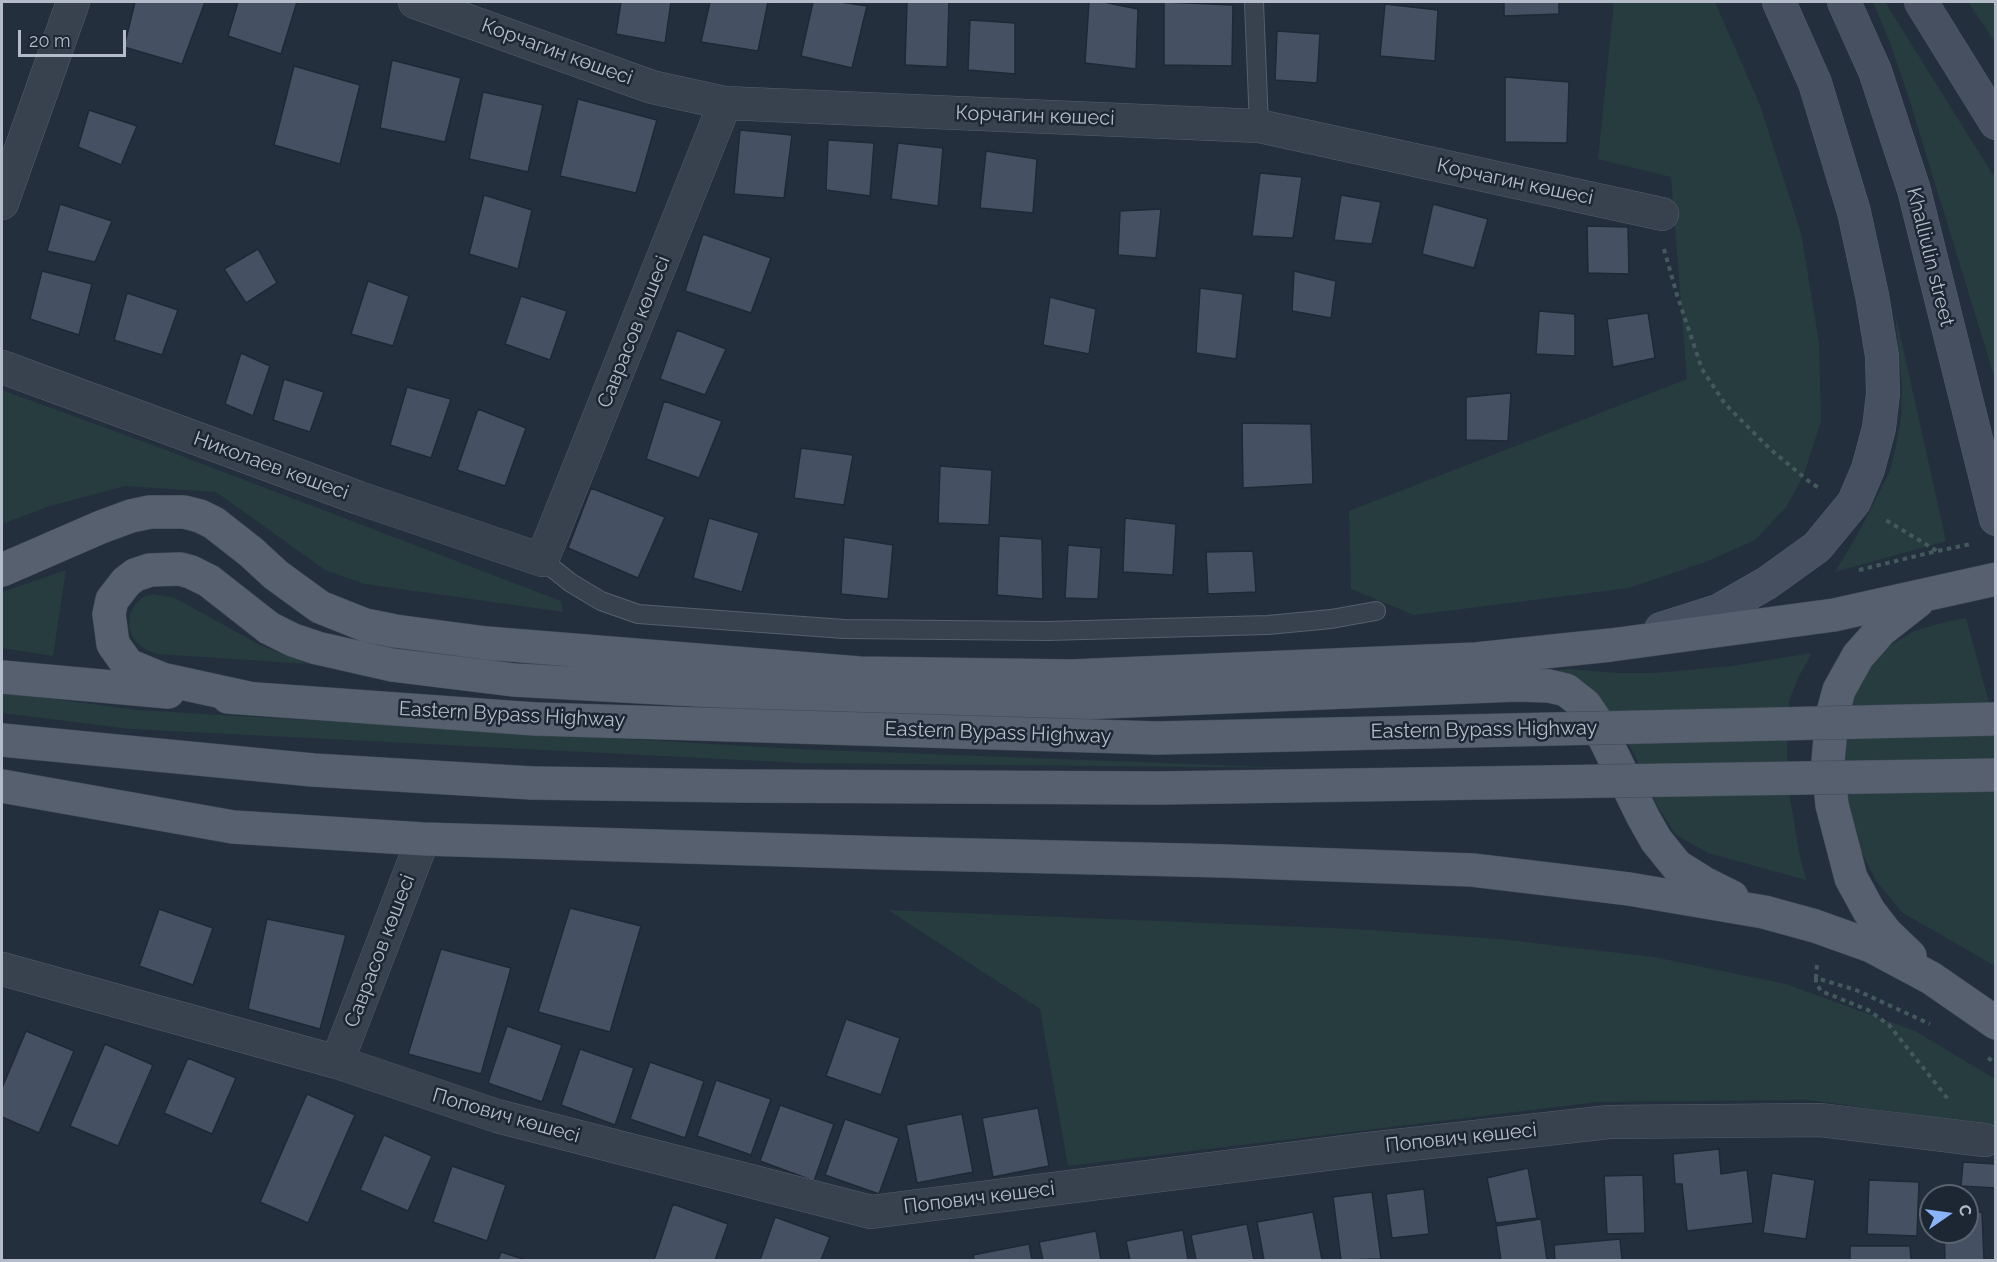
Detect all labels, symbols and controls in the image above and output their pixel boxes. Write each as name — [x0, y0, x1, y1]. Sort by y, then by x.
street label: Корчагин көшесі — [478, 14, 636, 90]
scale bar — [21, 18, 129, 56]
text: 20 m — [29, 30, 71, 51]
street label: Корчагин көшесі — [955, 101, 1115, 131]
street label: Корчагин көшесі — [1435, 154, 1595, 210]
street label: Khalliulin street — [1901, 185, 1959, 329]
street label: Саврасов көшесі — [593, 252, 675, 412]
street label: Николаев көшесі — [190, 427, 352, 505]
street label: Eastern Bypass Highway — [398, 697, 626, 733]
street label: Eastern Bypass Highway — [1370, 716, 1598, 744]
street label: Eastern Bypass Highway — [884, 717, 1112, 749]
street label: Саврасов көшесі — [340, 871, 420, 1031]
street label: Попович көшесі — [430, 1083, 582, 1149]
street label: Попович көшесі — [1384, 1118, 1538, 1158]
street label: Попович көшесі — [902, 1177, 1056, 1219]
north arrow — [1919, 1184, 1979, 1244]
text: С — [1955, 1203, 1976, 1218]

